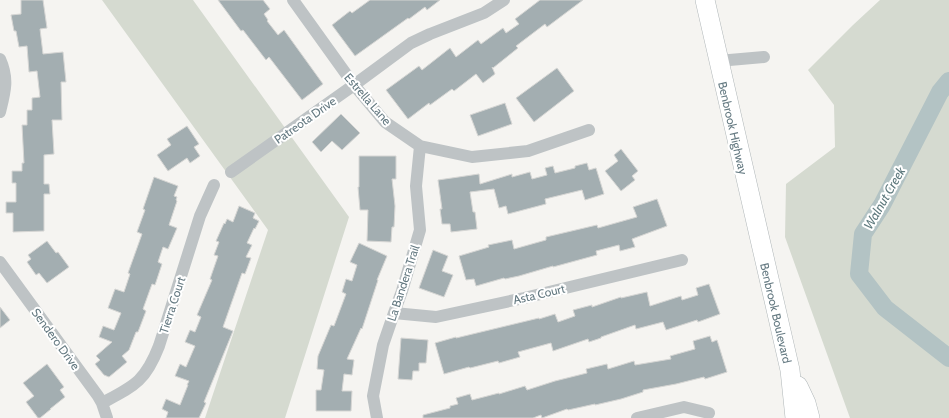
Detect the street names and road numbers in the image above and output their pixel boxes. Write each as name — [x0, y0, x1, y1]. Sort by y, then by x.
street label: Estrella Lane — [341, 70, 395, 128]
street label: Benbrook Highway — [715, 80, 751, 176]
street label: Patreota Drive — [271, 93, 339, 147]
street label: La Bandera Trail — [384, 243, 422, 323]
street label: Benbrook Boulevard — [757, 261, 795, 365]
street label: Tierra Court — [156, 275, 188, 335]
street label: Asta Court — [512, 281, 566, 307]
street label: Sendero Drive — [29, 305, 83, 373]

